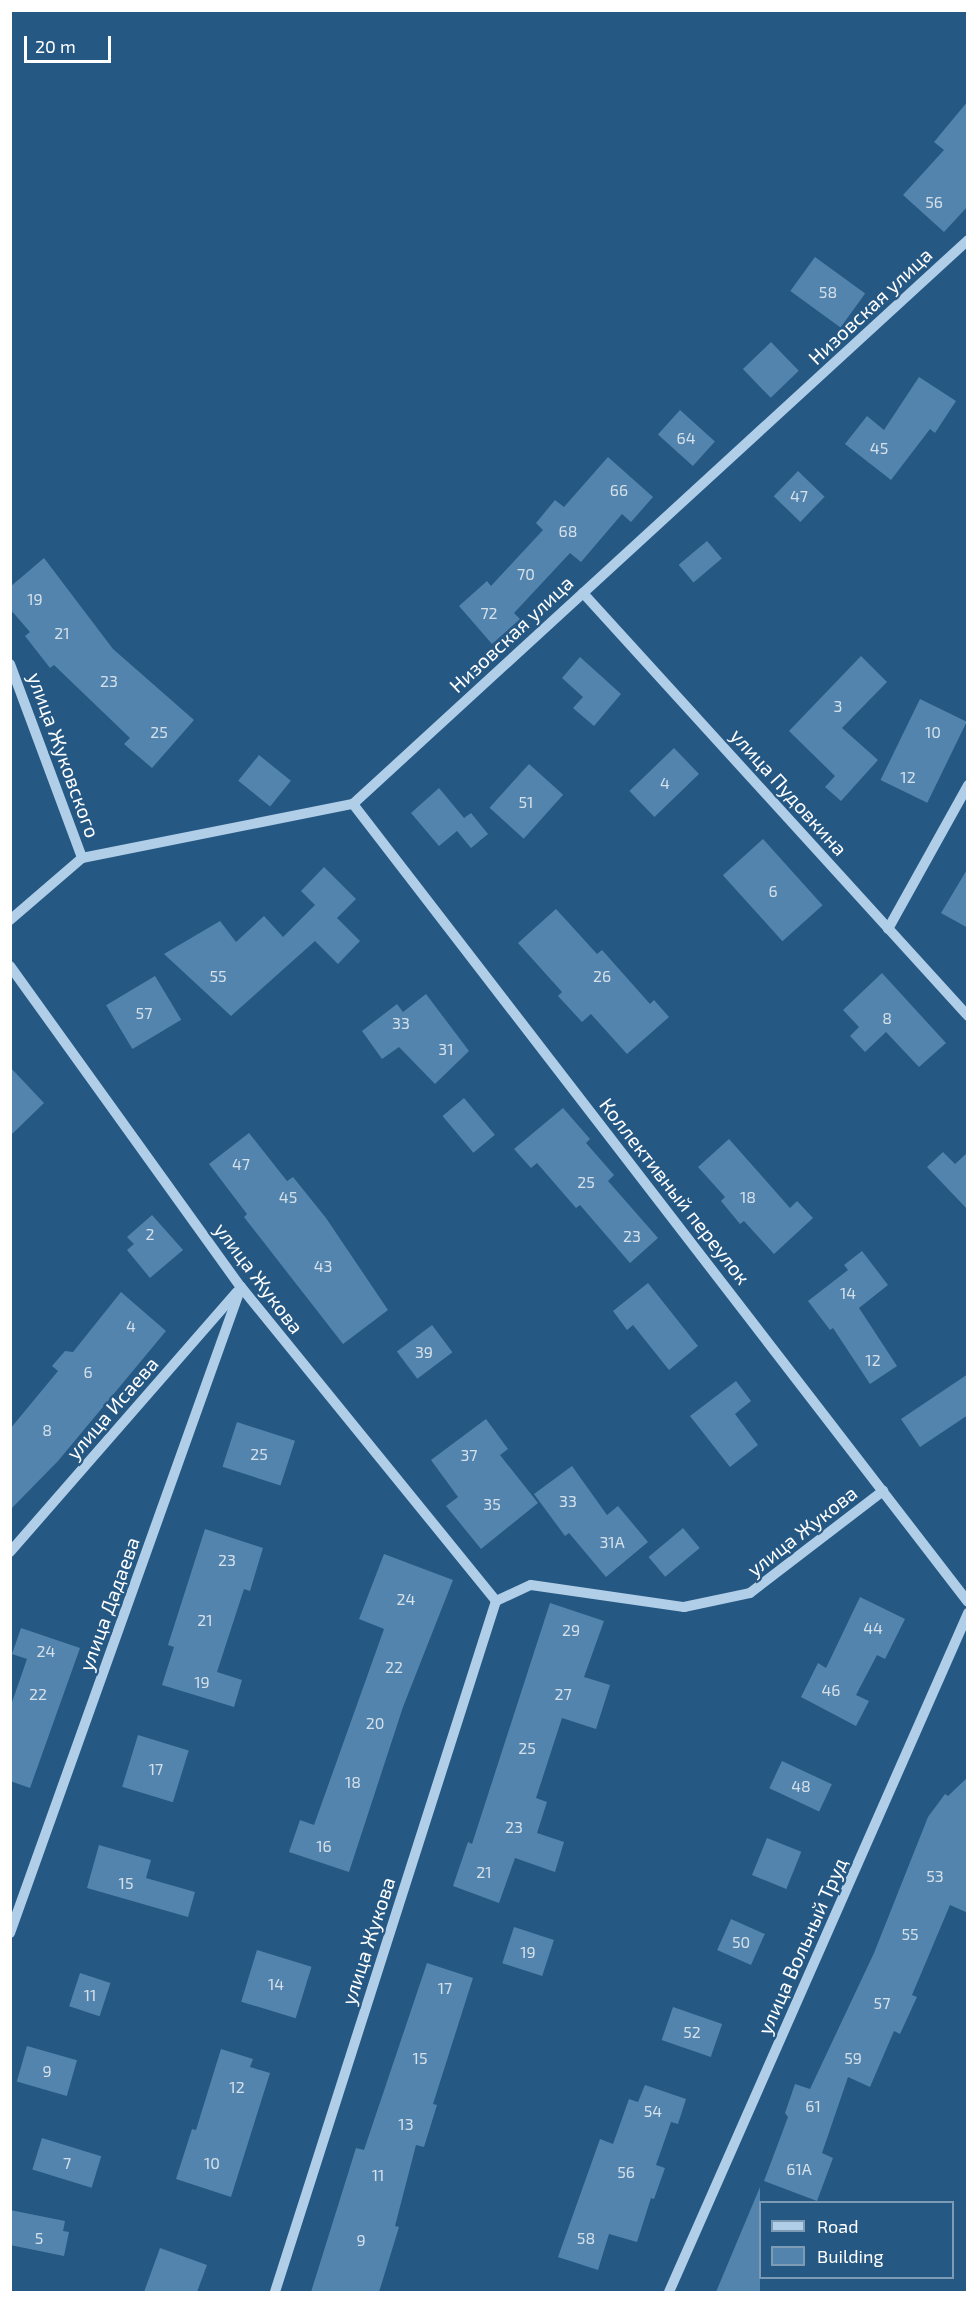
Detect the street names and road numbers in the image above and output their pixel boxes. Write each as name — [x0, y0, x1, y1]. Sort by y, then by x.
street label: Низовская улица — [803, 243, 937, 369]
street label: Низовская улица — [444, 571, 578, 697]
street label: улица Жуковского — [23, 669, 105, 841]
street label: улица Пудовкина — [726, 723, 852, 861]
street label: Коллективный переулок — [595, 1093, 755, 1289]
street label: улица Жукова — [209, 1218, 309, 1338]
street label: улица Исаева — [61, 1352, 163, 1464]
street label: улица Жукова — [742, 1481, 862, 1581]
street label: улица Дадаева — [74, 1534, 144, 1674]
street label: улица Вольный Труд — [752, 1854, 852, 2038]
street label: улица Жукова — [336, 1874, 400, 2008]

